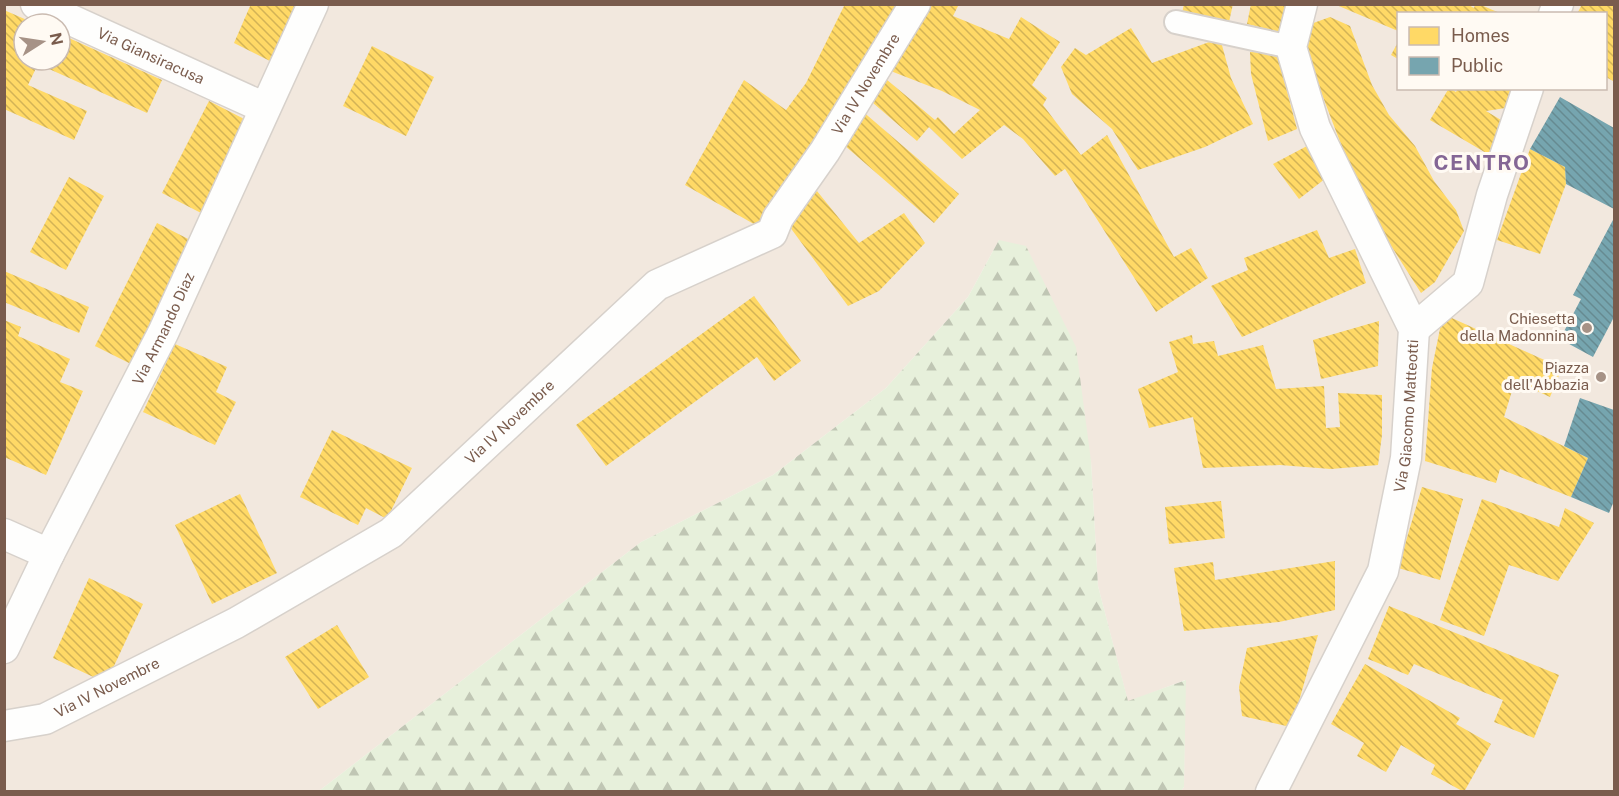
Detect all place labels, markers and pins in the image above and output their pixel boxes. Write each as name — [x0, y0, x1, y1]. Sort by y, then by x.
place label: Chiesetta della Madonnina — [1460, 310, 1575, 344]
marker: Chiesetta della Madonnina — [1580, 321, 1594, 335]
place label: Piazza dell'Abbazia — [1504, 359, 1589, 393]
marker: Piazza dell'Abbazia — [1594, 370, 1608, 384]

